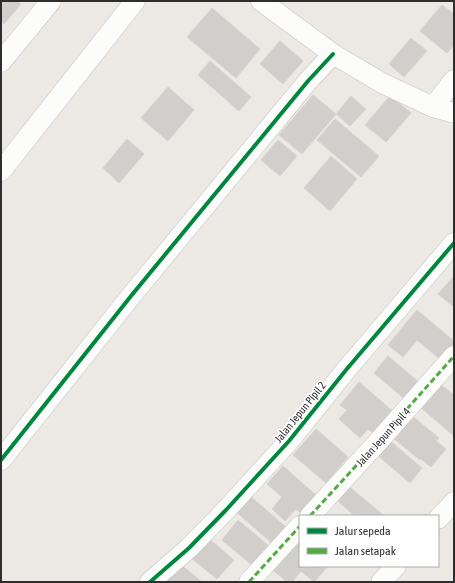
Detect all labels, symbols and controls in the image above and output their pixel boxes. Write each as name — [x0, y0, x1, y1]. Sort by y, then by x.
street label: Jalan Jepun Pipil 2 — [272, 379, 328, 445]
street label: Jalan Jepun Pipil 4 — [354, 405, 412, 469]
legend — [299, 515, 439, 567]
text: Jalur sepeda — [335, 524, 391, 538]
text: Jalan setapak — [335, 544, 397, 558]

